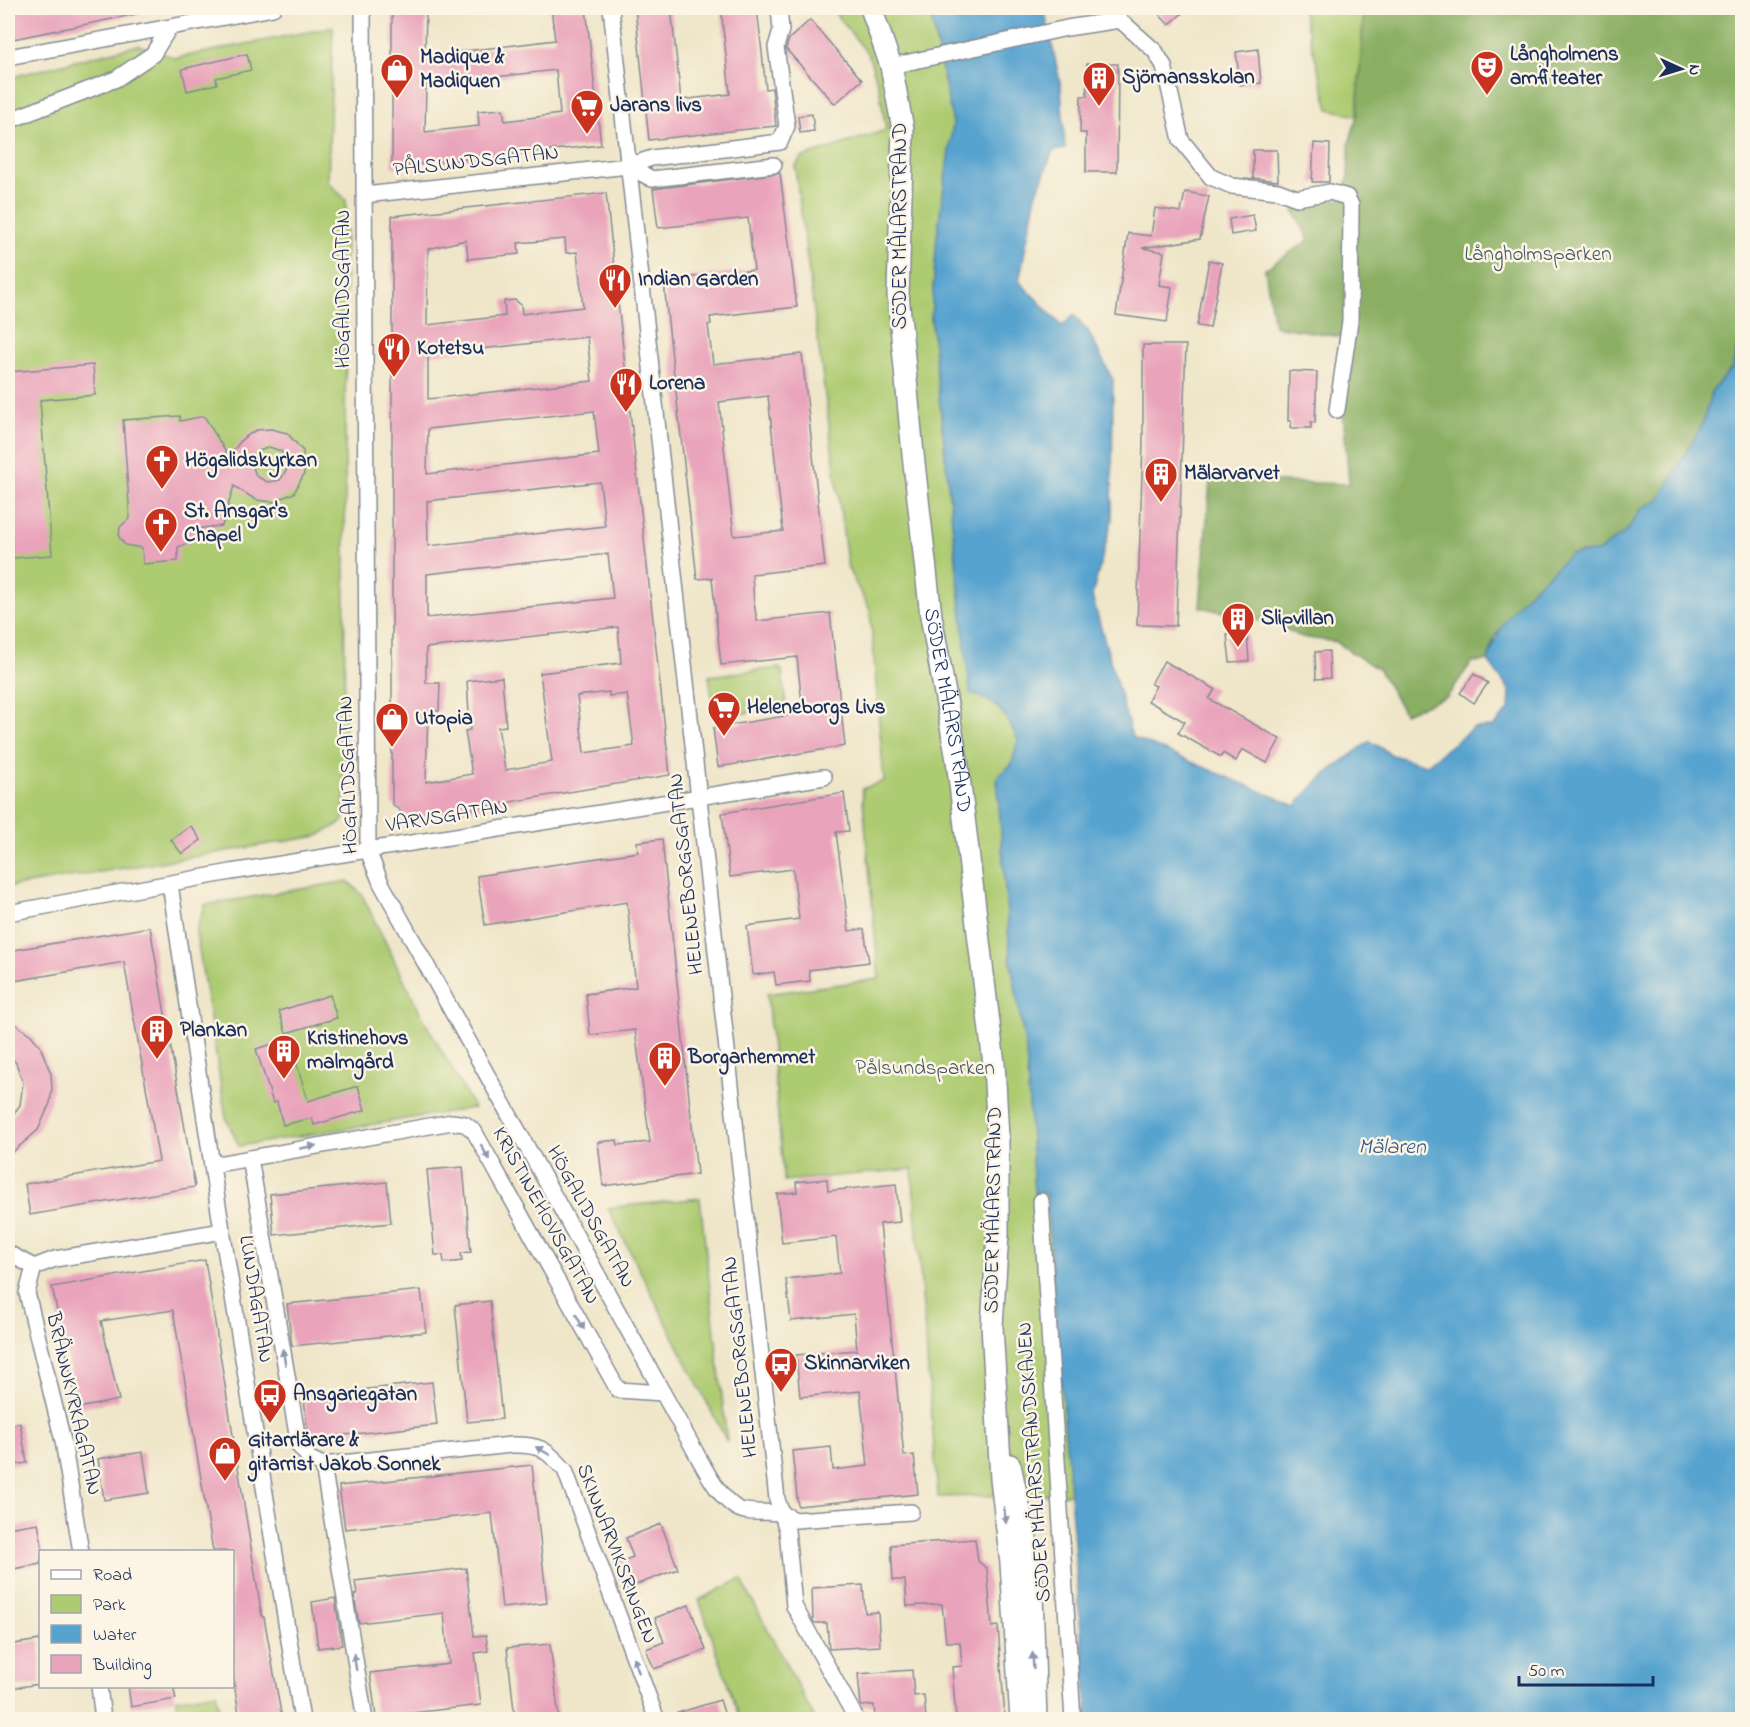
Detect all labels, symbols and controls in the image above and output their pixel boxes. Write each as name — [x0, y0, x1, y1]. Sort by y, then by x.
north arrow — [1651, 39, 1711, 99]
place label: Långholmens amfiteater — [1510, 40, 1619, 94]
place label: Madique & Madiquen — [420, 43, 505, 97]
theatre icon: Långholmens amfiteater — [1469, 49, 1505, 96]
shop icon: Madique & Madiquen — [379, 52, 415, 99]
building icon: Sjömansskolan — [1081, 60, 1117, 107]
place label: Sjömansskolan — [1122, 63, 1255, 93]
text: N — [1682, 64, 1706, 76]
supermarket icon: Jarans livs — [569, 88, 605, 135]
place label: Jarans livs — [610, 91, 702, 121]
street label: SÖDER MÄLARSTRAND — [886, 123, 916, 330]
street label: PÅLSUNDSGATAN — [391, 137, 560, 186]
street label: HÖGALIDSGATAN — [329, 210, 359, 368]
park label: Långholmsparken — [1464, 240, 1612, 272]
restaurant icon: Indian Garden — [597, 262, 633, 309]
place label: Indian Garden — [638, 265, 758, 295]
restaurant icon: Kotetsu — [376, 331, 412, 378]
place label: Kotetsu — [417, 334, 484, 364]
restaurant icon: Lorena — [608, 366, 644, 413]
place label: Lorena — [649, 369, 705, 399]
church icon: Högalidskyrkan — [144, 443, 180, 490]
place label: Högalidskyrkan — [185, 446, 317, 478]
building icon: Mälarvarvet — [1143, 456, 1179, 503]
place label: Mälarvarvet — [1184, 459, 1281, 489]
place label: St. Ansgar's Chapel — [184, 497, 289, 551]
church icon: St. Ansgar's Chapel — [143, 506, 179, 553]
building icon: Slipvillan — [1220, 601, 1256, 648]
place label: Slipvillan — [1261, 604, 1334, 634]
street label: SÖDER MÄLARSTRAND — [915, 607, 978, 814]
supermarket icon: Heleneborgs Livs — [706, 690, 742, 737]
place label: Heleneborgs Livs — [747, 693, 886, 725]
street label: HÖGALIDSGATAN — [331, 695, 367, 855]
shop icon: Utopia — [374, 701, 410, 748]
place label: Utopia — [415, 704, 473, 734]
street label: HELENEBORGSGATAN — [661, 772, 713, 976]
street label: VARVSGATAN — [383, 793, 510, 842]
building icon: Plankan — [139, 1013, 175, 1060]
place label: Plankan — [180, 1016, 247, 1046]
place label: Kristinehovs malmgård — [307, 1024, 409, 1080]
building icon: Kristinehovs malmgård — [266, 1033, 302, 1080]
building icon: Borgarhemmet — [647, 1040, 683, 1087]
place label: Borgarhemmet — [687, 1043, 816, 1075]
park label: Pålsundsparken — [855, 1054, 995, 1084]
street label: SÖDER MÄLARSTRAND — [977, 1106, 1011, 1314]
street label: KRISTINEHOVSGATAN — [484, 1122, 606, 1310]
water label: Mälaren — [1358, 1132, 1427, 1164]
street label: HÖGALIDSGATAN — [538, 1140, 642, 1294]
one-way arrow — [298, 1142, 317, 1151]
one-way arrow — [480, 1144, 490, 1161]
street label: LUNDAGATAN — [230, 1233, 280, 1365]
street label: HELENEBORGSGATAN — [715, 1255, 767, 1459]
street label: BRÄNNKYRKAGATAN — [37, 1309, 109, 1498]
one-way arrow — [575, 1314, 585, 1331]
street label: SÖDER MÄLARSTRANDSKAJEN — [1010, 1321, 1060, 1603]
bus stop icon: Skinnarviken — [763, 1346, 799, 1393]
one-way arrow — [280, 1348, 289, 1367]
place label: Skinnarviken — [804, 1349, 910, 1379]
bus stop icon: Ansgariegatan — [252, 1377, 288, 1424]
place label: Ansgariegatan — [293, 1380, 417, 1412]
place label: Gitarrlärare & gitarrist Jakob Sonnek — [247, 1426, 441, 1482]
shop icon: Gitarrlärare & gitarrist Jakob Sonnek — [207, 1435, 243, 1482]
one-way arrow — [534, 1446, 551, 1456]
street label: SKINNARVIKSRINGEN — [568, 1460, 664, 1648]
one-way arrow — [1000, 1506, 1010, 1525]
legend — [39, 1550, 234, 1688]
text: Road — [93, 1563, 132, 1589]
text: Park — [93, 1593, 126, 1619]
text: Water — [93, 1623, 137, 1649]
scale bar — [1519, 1649, 1652, 1687]
one-way arrow — [351, 1652, 360, 1671]
one-way arrow — [1029, 1652, 1038, 1671]
text: Building — [92, 1653, 152, 1680]
one-way arrow — [631, 1655, 641, 1673]
text: 50 m — [1528, 1659, 1565, 1685]

